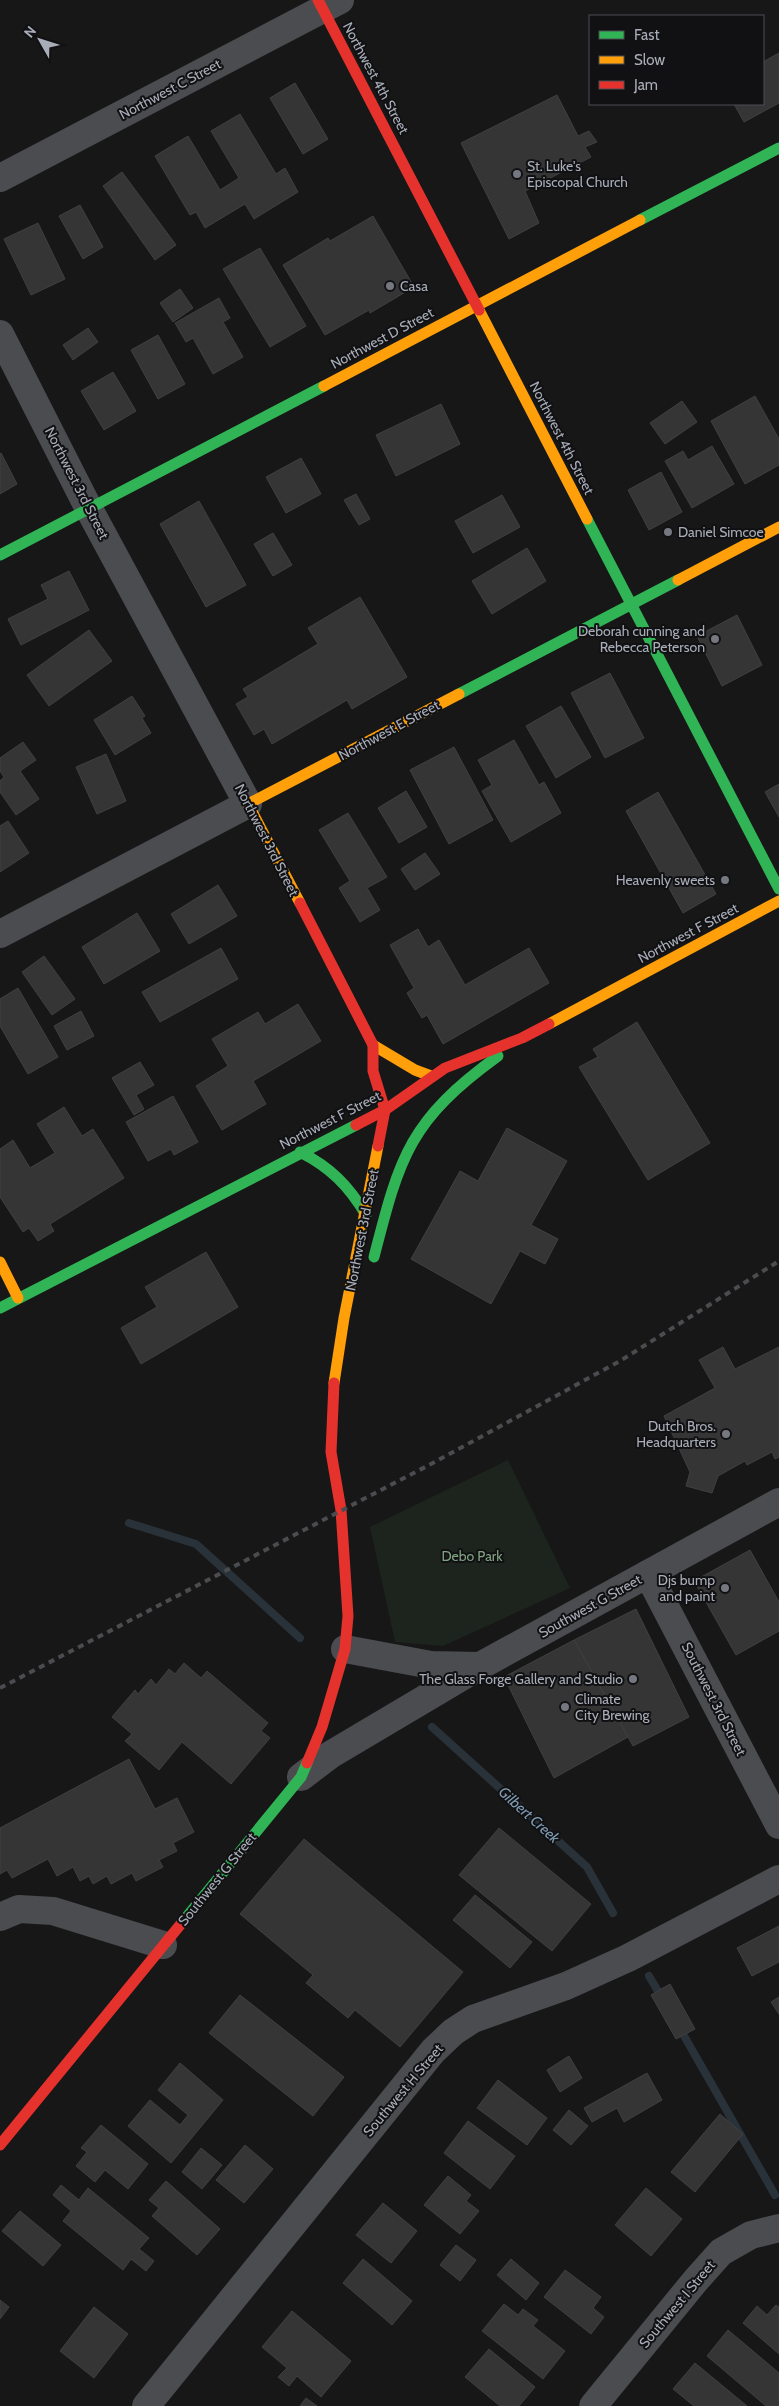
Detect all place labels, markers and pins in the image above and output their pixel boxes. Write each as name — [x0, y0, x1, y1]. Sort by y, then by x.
place label: St. Luke's Episcopal Church — [527, 157, 628, 191]
marker: St. Luke's Episcopal Church — [511, 168, 523, 180]
place label: Casa — [400, 277, 428, 295]
marker: Casa — [384, 280, 396, 292]
place label: Daniel Simcoe — [678, 523, 764, 541]
marker: Daniel Simcoe — [662, 526, 674, 538]
place label: Deborah cunning and Rebecca Peterson — [578, 622, 705, 656]
marker: Deborah cunning and Rebecca Peterson — [709, 633, 721, 645]
place label: Heavenly sweets — [616, 871, 715, 889]
marker: Heavenly sweets — [719, 874, 731, 886]
place label: Dutch Bros. Headquarters — [636, 1417, 716, 1451]
marker: Dutch Bros. Headquarters — [720, 1428, 732, 1440]
place label: Djs bump and paint — [658, 1571, 715, 1605]
marker: Djs bump and paint — [719, 1582, 731, 1594]
place label: The Glass Forge Gallery and Studio — [419, 1670, 623, 1688]
marker: The Glass Forge Gallery and Studio — [627, 1673, 639, 1685]
place label: Climate City Brewing — [575, 1690, 651, 1724]
marker: Climate City Brewing — [559, 1701, 571, 1713]

